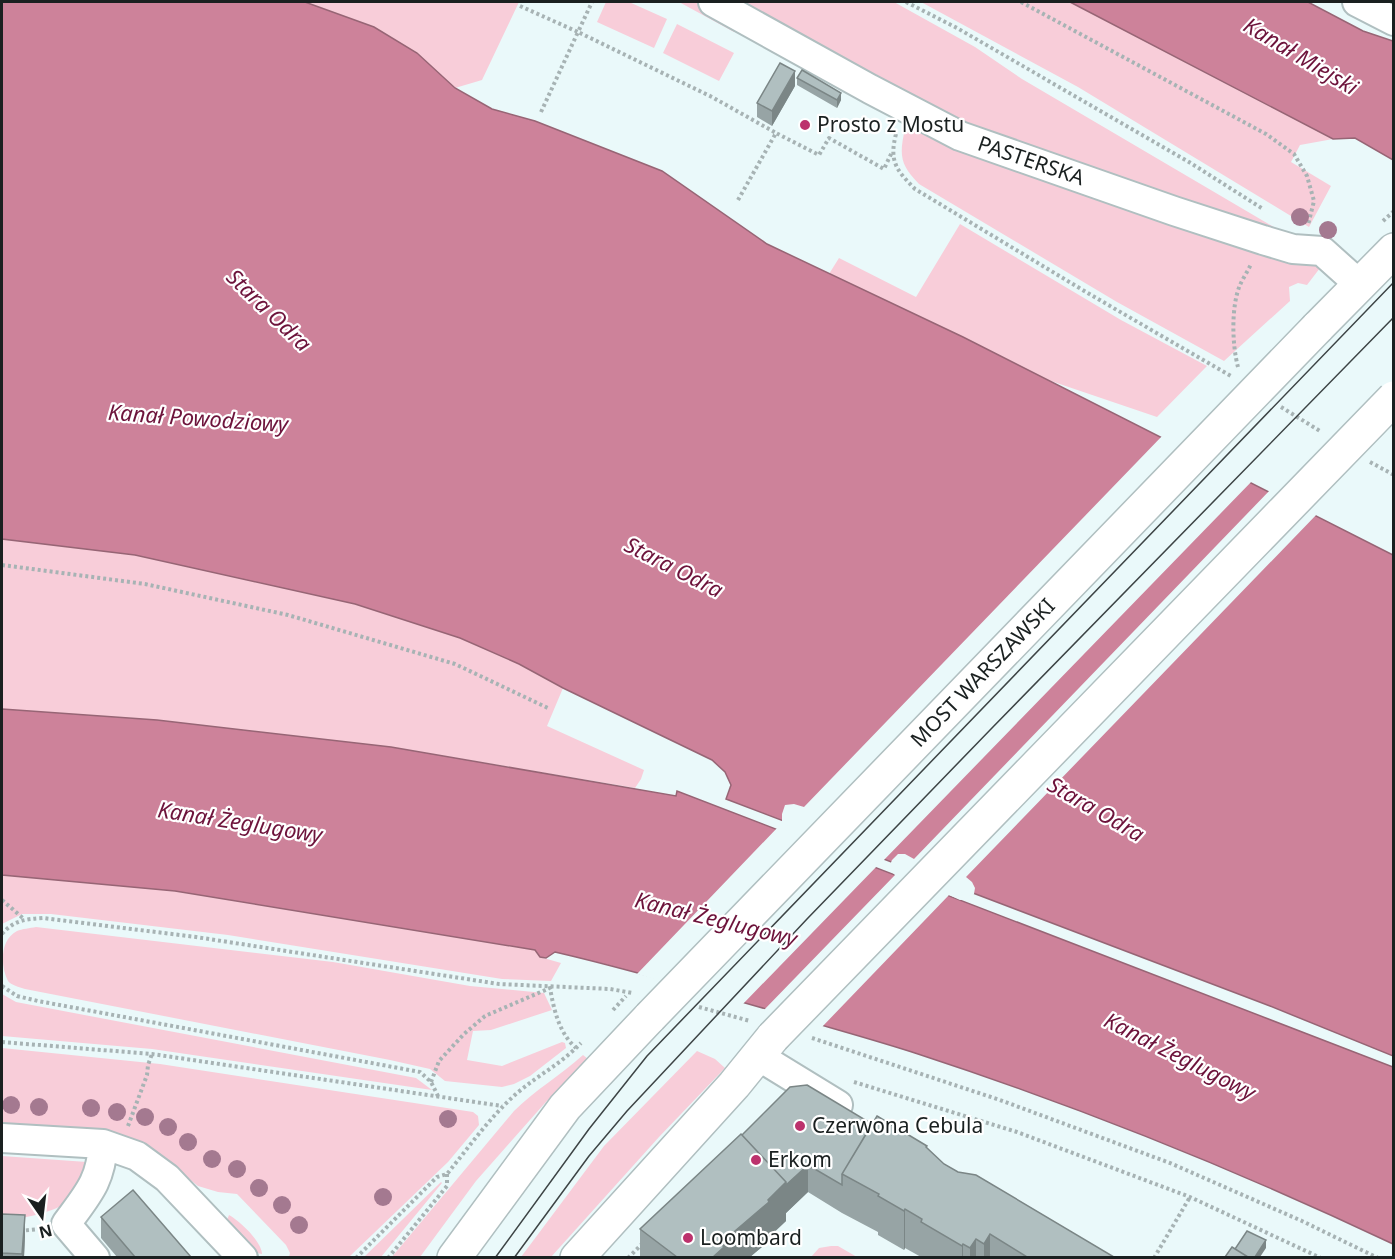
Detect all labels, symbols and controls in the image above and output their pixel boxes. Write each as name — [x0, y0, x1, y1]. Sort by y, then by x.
water label: Kanał Miejski — [1239, 9, 1365, 101]
place label: Prosto z Mostu — [817, 110, 964, 138]
marker: Prosto z Mostu — [798, 118, 812, 132]
street label: PASTERSKA — [974, 129, 1089, 192]
water label: Stara Odra — [221, 261, 319, 358]
water label: Kanał Powodziowy — [107, 396, 291, 438]
water label: Stara Odra — [620, 528, 729, 604]
street label: MOST WARSZAWSKI — [904, 592, 1061, 753]
water label: Stara Odra — [1043, 768, 1151, 848]
water label: Kanał Żeglugowy — [156, 793, 326, 849]
water label: Kanał Żeglugowy — [632, 883, 802, 953]
water label: Kanał Żeglugowy — [1100, 1004, 1263, 1107]
place label: Czerwona Cebula — [812, 1111, 983, 1139]
marker: Czerwona Cebula — [793, 1119, 807, 1133]
place label: Erkom — [768, 1145, 832, 1173]
marker: Erkom — [749, 1153, 763, 1167]
north arrow — [12, 1187, 72, 1247]
text: N — [37, 1219, 55, 1244]
place label: Loombard — [700, 1223, 802, 1251]
marker: Loombard — [681, 1231, 695, 1245]

